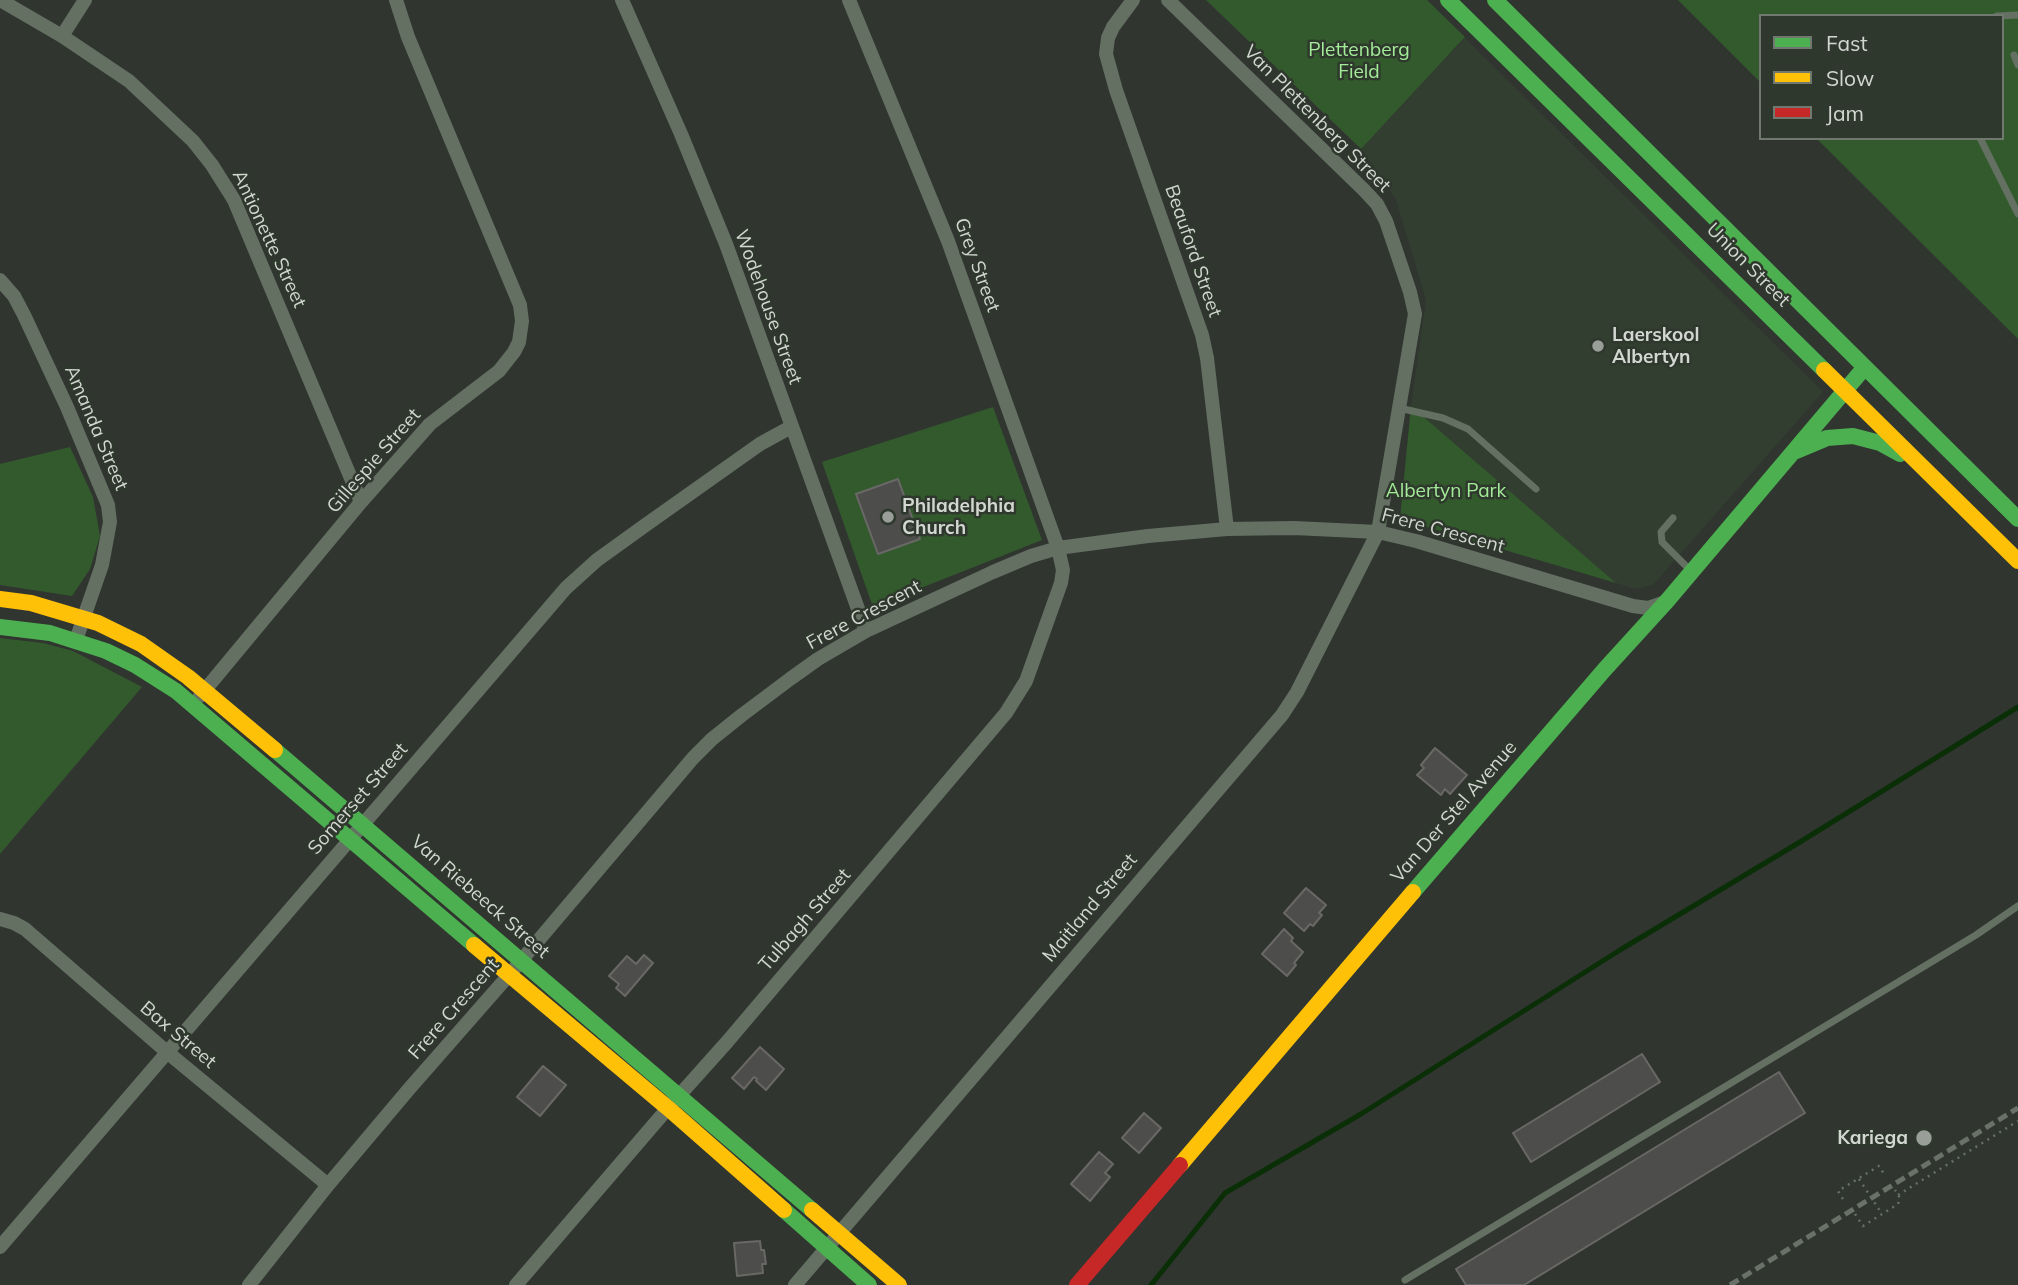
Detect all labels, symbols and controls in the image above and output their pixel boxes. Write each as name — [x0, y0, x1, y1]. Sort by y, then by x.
legend — [1759, 14, 2004, 140]
text: Fast — [1826, 30, 1868, 56]
park label: Plettenberg Field — [1308, 39, 1410, 83]
street label: Van Plettenberg Street — [1239, 41, 1395, 197]
text: Slow — [1826, 65, 1874, 91]
text: Jam — [1826, 100, 1864, 126]
street label: Antionette Street — [227, 166, 311, 312]
street label: Beauford Street — [1160, 182, 1226, 320]
street label: Grey Street — [949, 215, 1005, 315]
street label: Union Street — [1701, 218, 1795, 312]
street label: Wodehouse Street — [729, 227, 807, 387]
place label: Laerskool Albertyn — [1612, 324, 1699, 368]
marker: Laerskool Albertyn — [1590, 338, 1606, 354]
street label: Amanda Street — [59, 362, 133, 494]
street label: Gillespie Street — [322, 404, 426, 518]
park label: Albertyn Park — [1386, 480, 1506, 502]
place label: Philadelphia Church — [902, 495, 1015, 539]
street label: Frere Crescent — [1379, 504, 1507, 558]
marker: Philadelphia Church — [880, 509, 896, 525]
street label: Frere Crescent — [803, 575, 925, 655]
street label: Van Der Stel Avenue — [1386, 736, 1522, 888]
street label: Somerset Street — [303, 739, 413, 859]
street label: Van Riebeeck Street — [406, 831, 554, 963]
street label: Maitland Street — [1038, 849, 1142, 967]
street label: Tulbagh Street — [754, 864, 856, 976]
street label: Frere Crescent — [404, 954, 504, 1064]
street label: Bax Street — [135, 997, 221, 1073]
place label: Kariega — [1837, 1127, 1908, 1149]
marker: Kariega — [1914, 1128, 1934, 1148]

